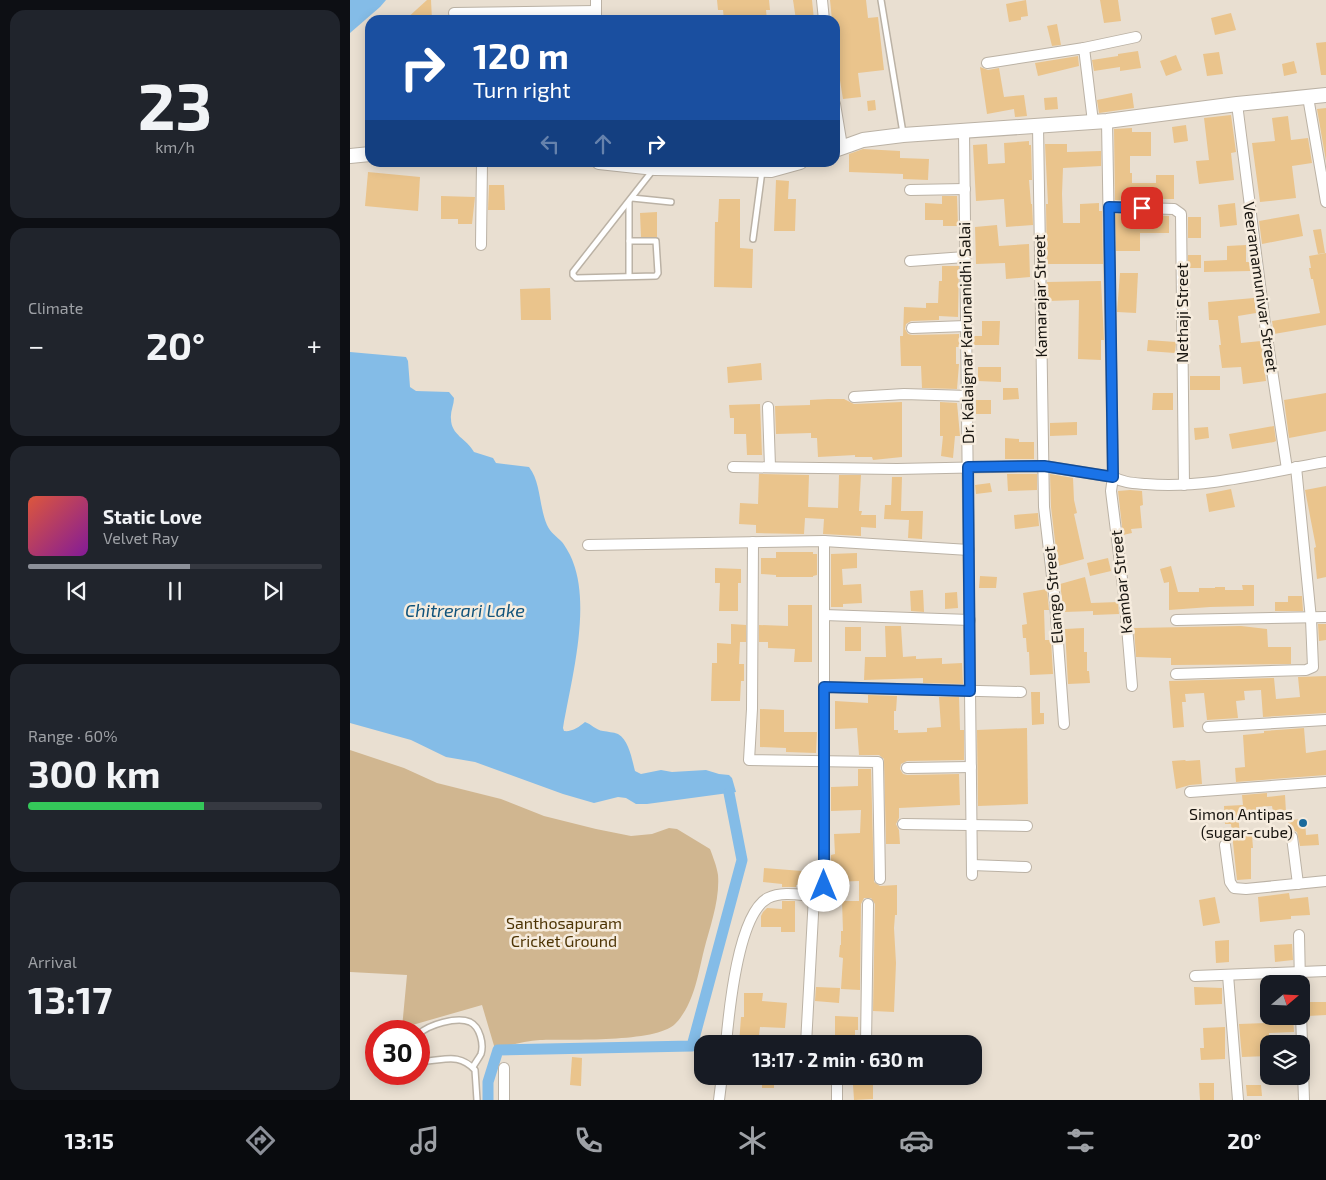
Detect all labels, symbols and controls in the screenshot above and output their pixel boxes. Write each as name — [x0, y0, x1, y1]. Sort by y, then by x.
text: 120 m — [473, 34, 569, 76]
icon: right — [390, 35, 455, 100]
text: 23 — [138, 65, 212, 143]
text: Turn right — [473, 76, 571, 102]
icon: left — [536, 130, 564, 158]
icon: ahead — [589, 130, 617, 158]
icon: right — [642, 130, 670, 158]
text: km/h — [155, 137, 195, 156]
pin — [1121, 187, 1163, 229]
icon: arrive — [1128, 194, 1156, 222]
street label: Veeramamunivar Street — [1240, 200, 1283, 373]
street label: Dr. Kalaignar Karunanidhi Salai — [954, 222, 977, 444]
street label: Kamarajar Street — [1029, 234, 1051, 358]
street label: Nethaji Street — [1172, 263, 1192, 363]
text: Climate — [28, 298, 83, 317]
text: 20° — [146, 322, 205, 368]
text: − — [28, 328, 44, 362]
text: + — [307, 328, 322, 362]
text: Static Love — [103, 505, 202, 528]
text: Velvet Ray — [103, 528, 179, 547]
street label: Kambar Street — [1106, 529, 1135, 635]
street label: Elango Street — [1039, 546, 1066, 645]
icon: previous — [63, 577, 91, 605]
icon: pause — [161, 577, 189, 605]
icon: next — [259, 577, 287, 605]
water label: Chitrerari Lake — [405, 599, 525, 621]
text: Range · 60% — [28, 726, 117, 745]
text: 300 km — [28, 750, 160, 796]
place label: Simon Antipas (sugar-cube) — [1189, 804, 1293, 841]
marker: Simon Antipas (sugar-cube) — [1297, 817, 1309, 829]
position arrow — [797, 859, 849, 911]
park label: Santhosapuram Cricket Ground — [506, 913, 622, 950]
text: Arrival — [28, 952, 77, 971]
north arrow — [1260, 975, 1310, 1025]
map controls — [1260, 975, 1310, 1085]
text: 13:17 — [28, 976, 112, 1022]
speed limit sign: 30 — [365, 1020, 430, 1085]
button: layers — [1260, 1035, 1310, 1085]
text: 13:17 · 2 min · 630 m — [752, 1048, 924, 1071]
icon: directions — [243, 1123, 278, 1158]
icon: music — [407, 1123, 442, 1158]
icon: phone — [571, 1123, 606, 1158]
icon: climate — [735, 1123, 770, 1158]
icon: car — [899, 1123, 934, 1158]
icon: filters — [1063, 1123, 1098, 1158]
text: 13:15 — [65, 1127, 114, 1153]
text: 20° — [1227, 1127, 1261, 1153]

